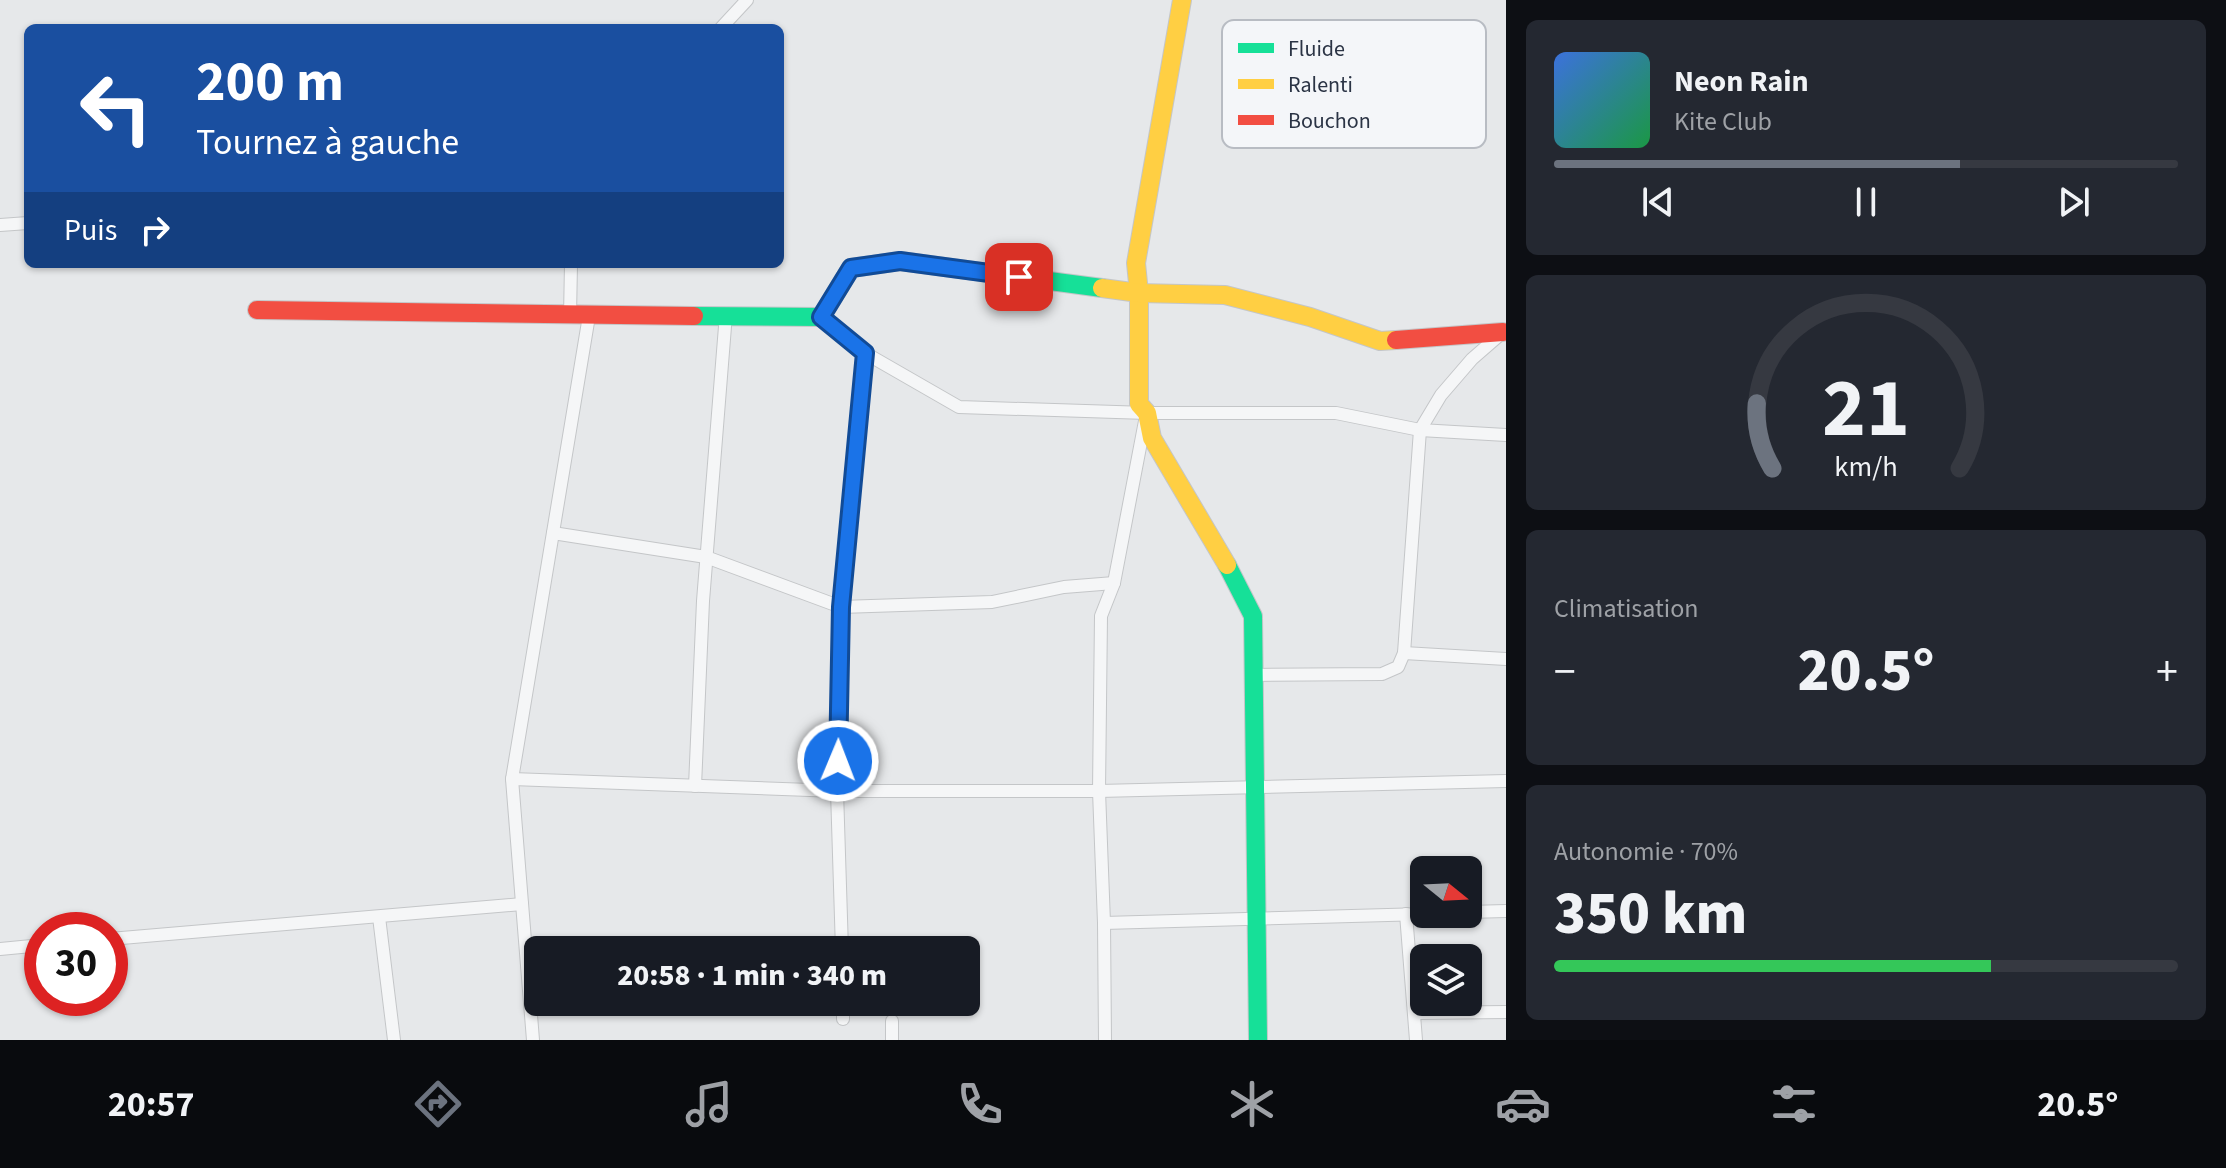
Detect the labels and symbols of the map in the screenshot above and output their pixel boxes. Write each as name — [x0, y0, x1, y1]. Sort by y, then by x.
legend — [1222, 20, 1486, 148]
text: Fluide — [1288, 33, 1345, 65]
text: Ralenti — [1288, 69, 1353, 101]
text: Bouchon — [1288, 105, 1371, 137]
pin — [985, 243, 1053, 311]
position arrow — [796, 719, 880, 803]
north arrow — [1410, 856, 1482, 928]
speed limit sign: 30 — [24, 912, 128, 1016]

